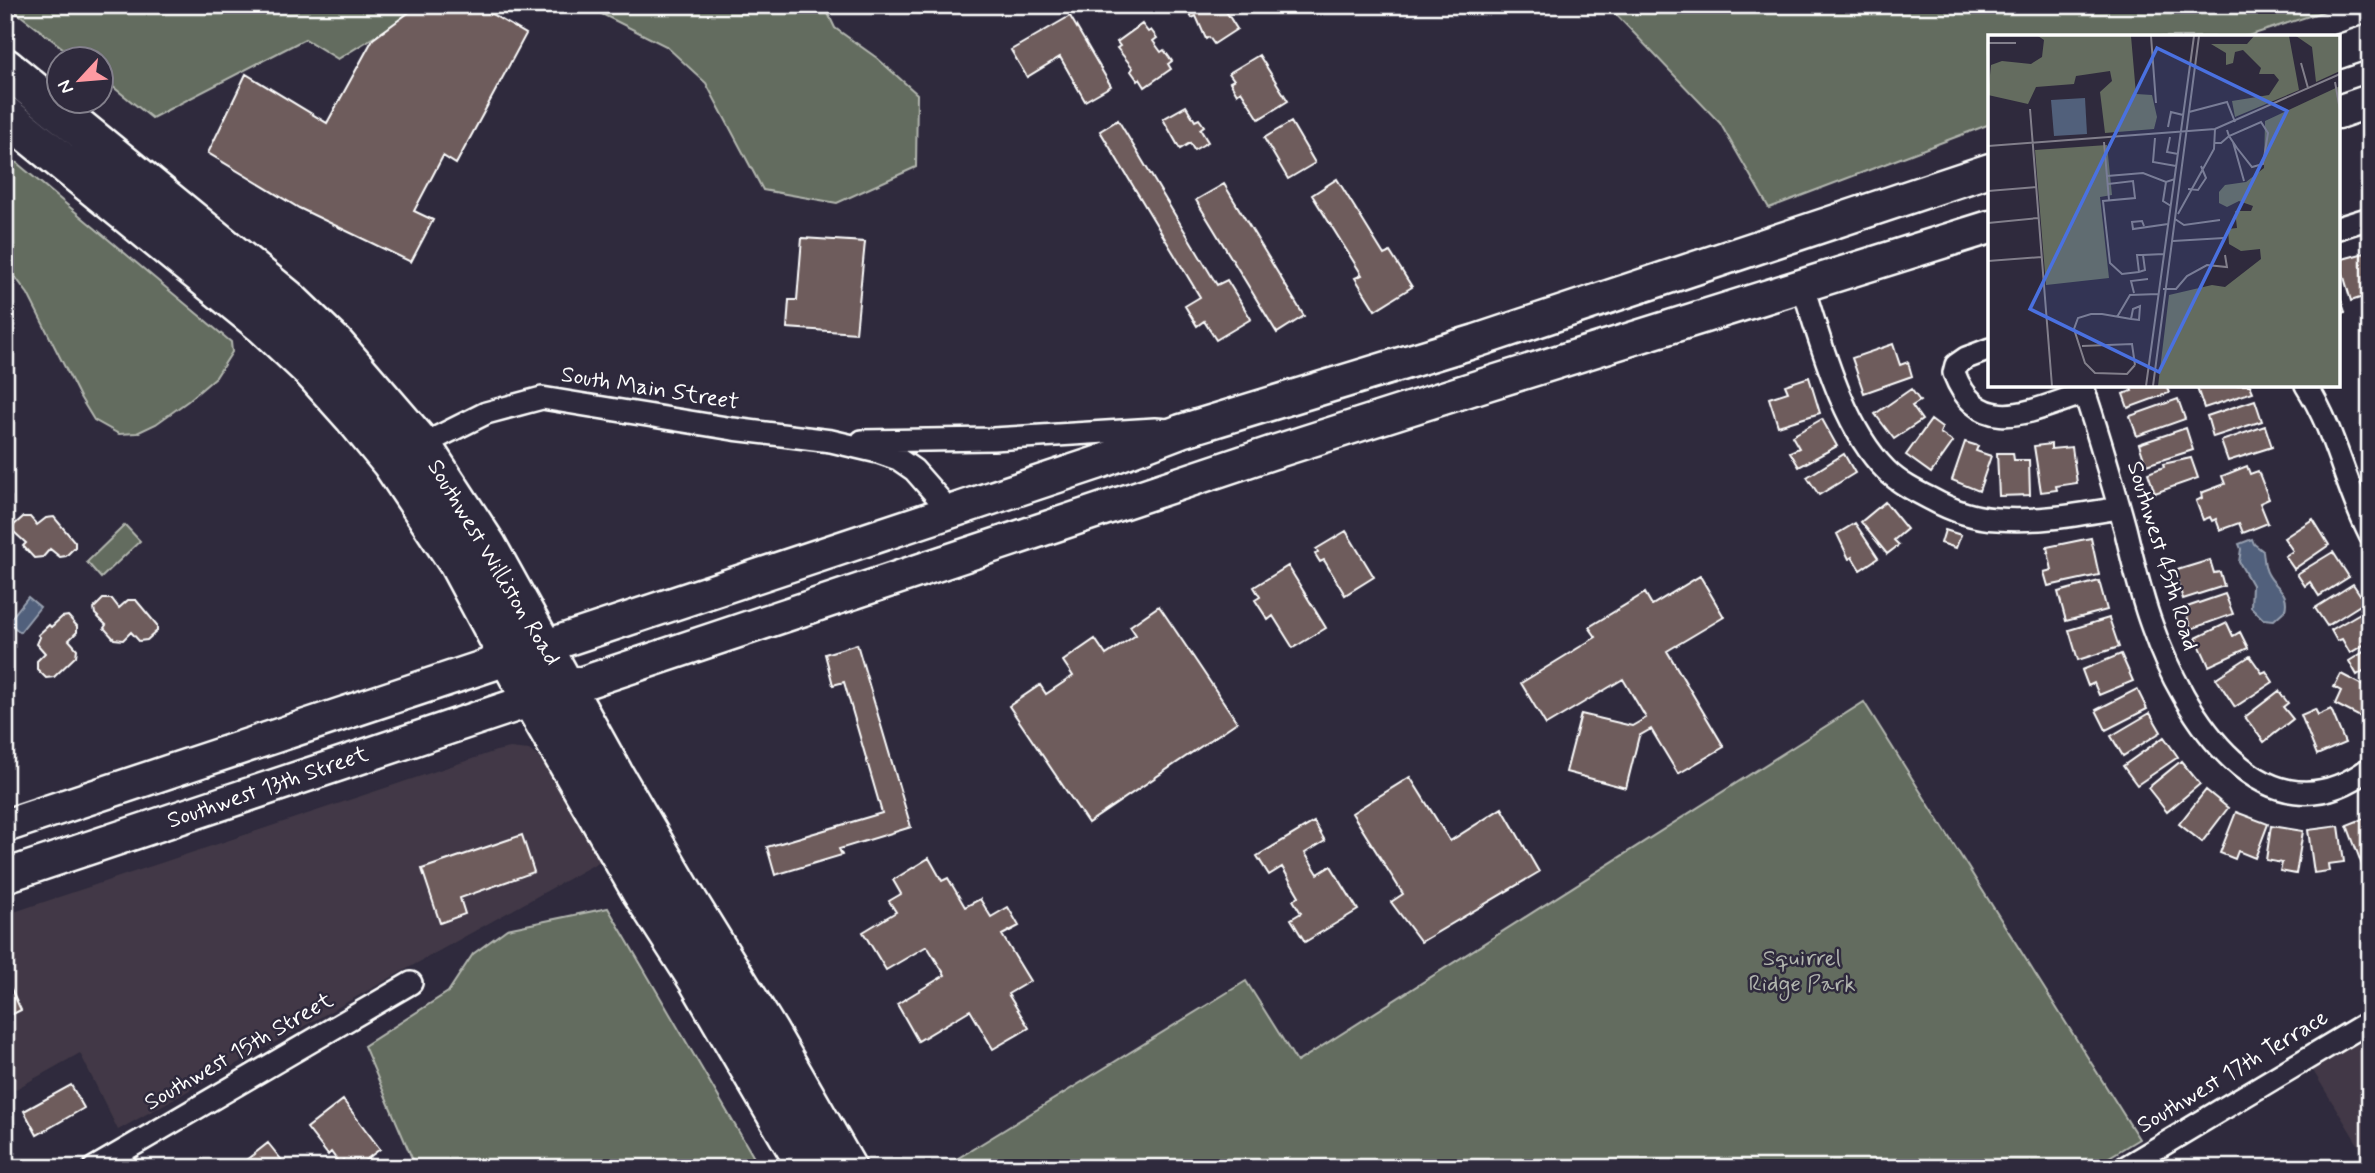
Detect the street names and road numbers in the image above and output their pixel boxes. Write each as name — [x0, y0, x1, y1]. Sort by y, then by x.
street label: South Main Street — [559, 360, 741, 418]
street label: Southwest Williston Road — [419, 454, 567, 672]
street label: Southwest 45th Road — [2119, 458, 2205, 654]
street label: Southwest 13th Street — [163, 739, 373, 836]
street label: Southwest 15th Street — [139, 985, 339, 1118]
street label: Southwest 17th Terrace — [2132, 1003, 2334, 1141]

